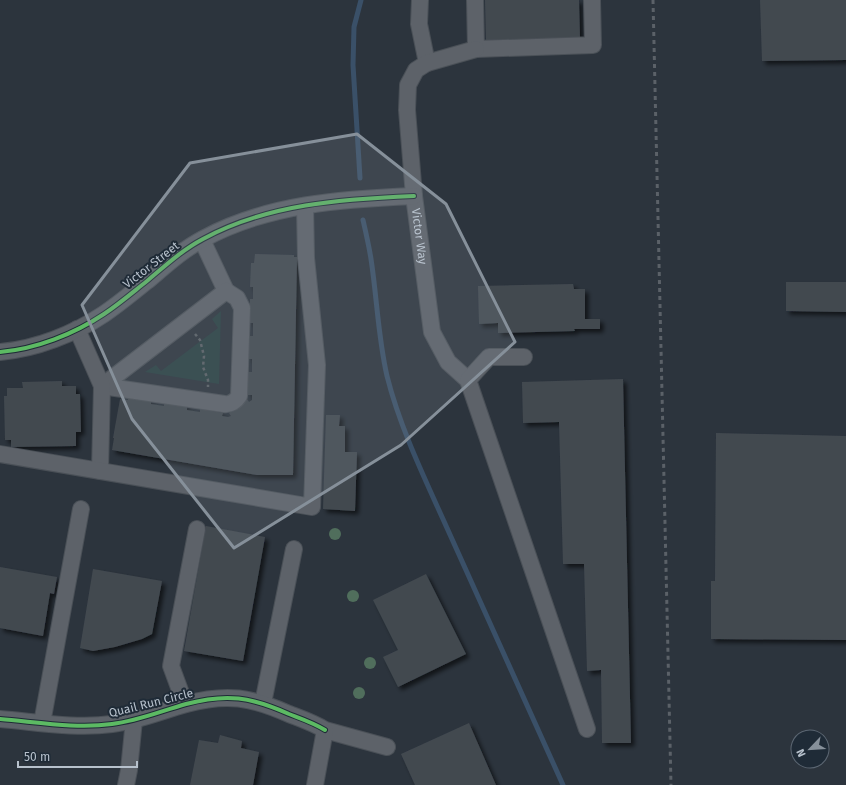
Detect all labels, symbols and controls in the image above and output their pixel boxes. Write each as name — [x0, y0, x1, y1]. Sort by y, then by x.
street label: Victor Way — [409, 207, 430, 265]
street label: Victor Street — [120, 238, 182, 291]
street label: Quail Run Circle — [107, 686, 195, 720]
north arrow — [790, 729, 830, 769]
scale bar — [18, 743, 137, 769]
text: N — [794, 747, 809, 759]
text: 50 m — [24, 750, 50, 764]

